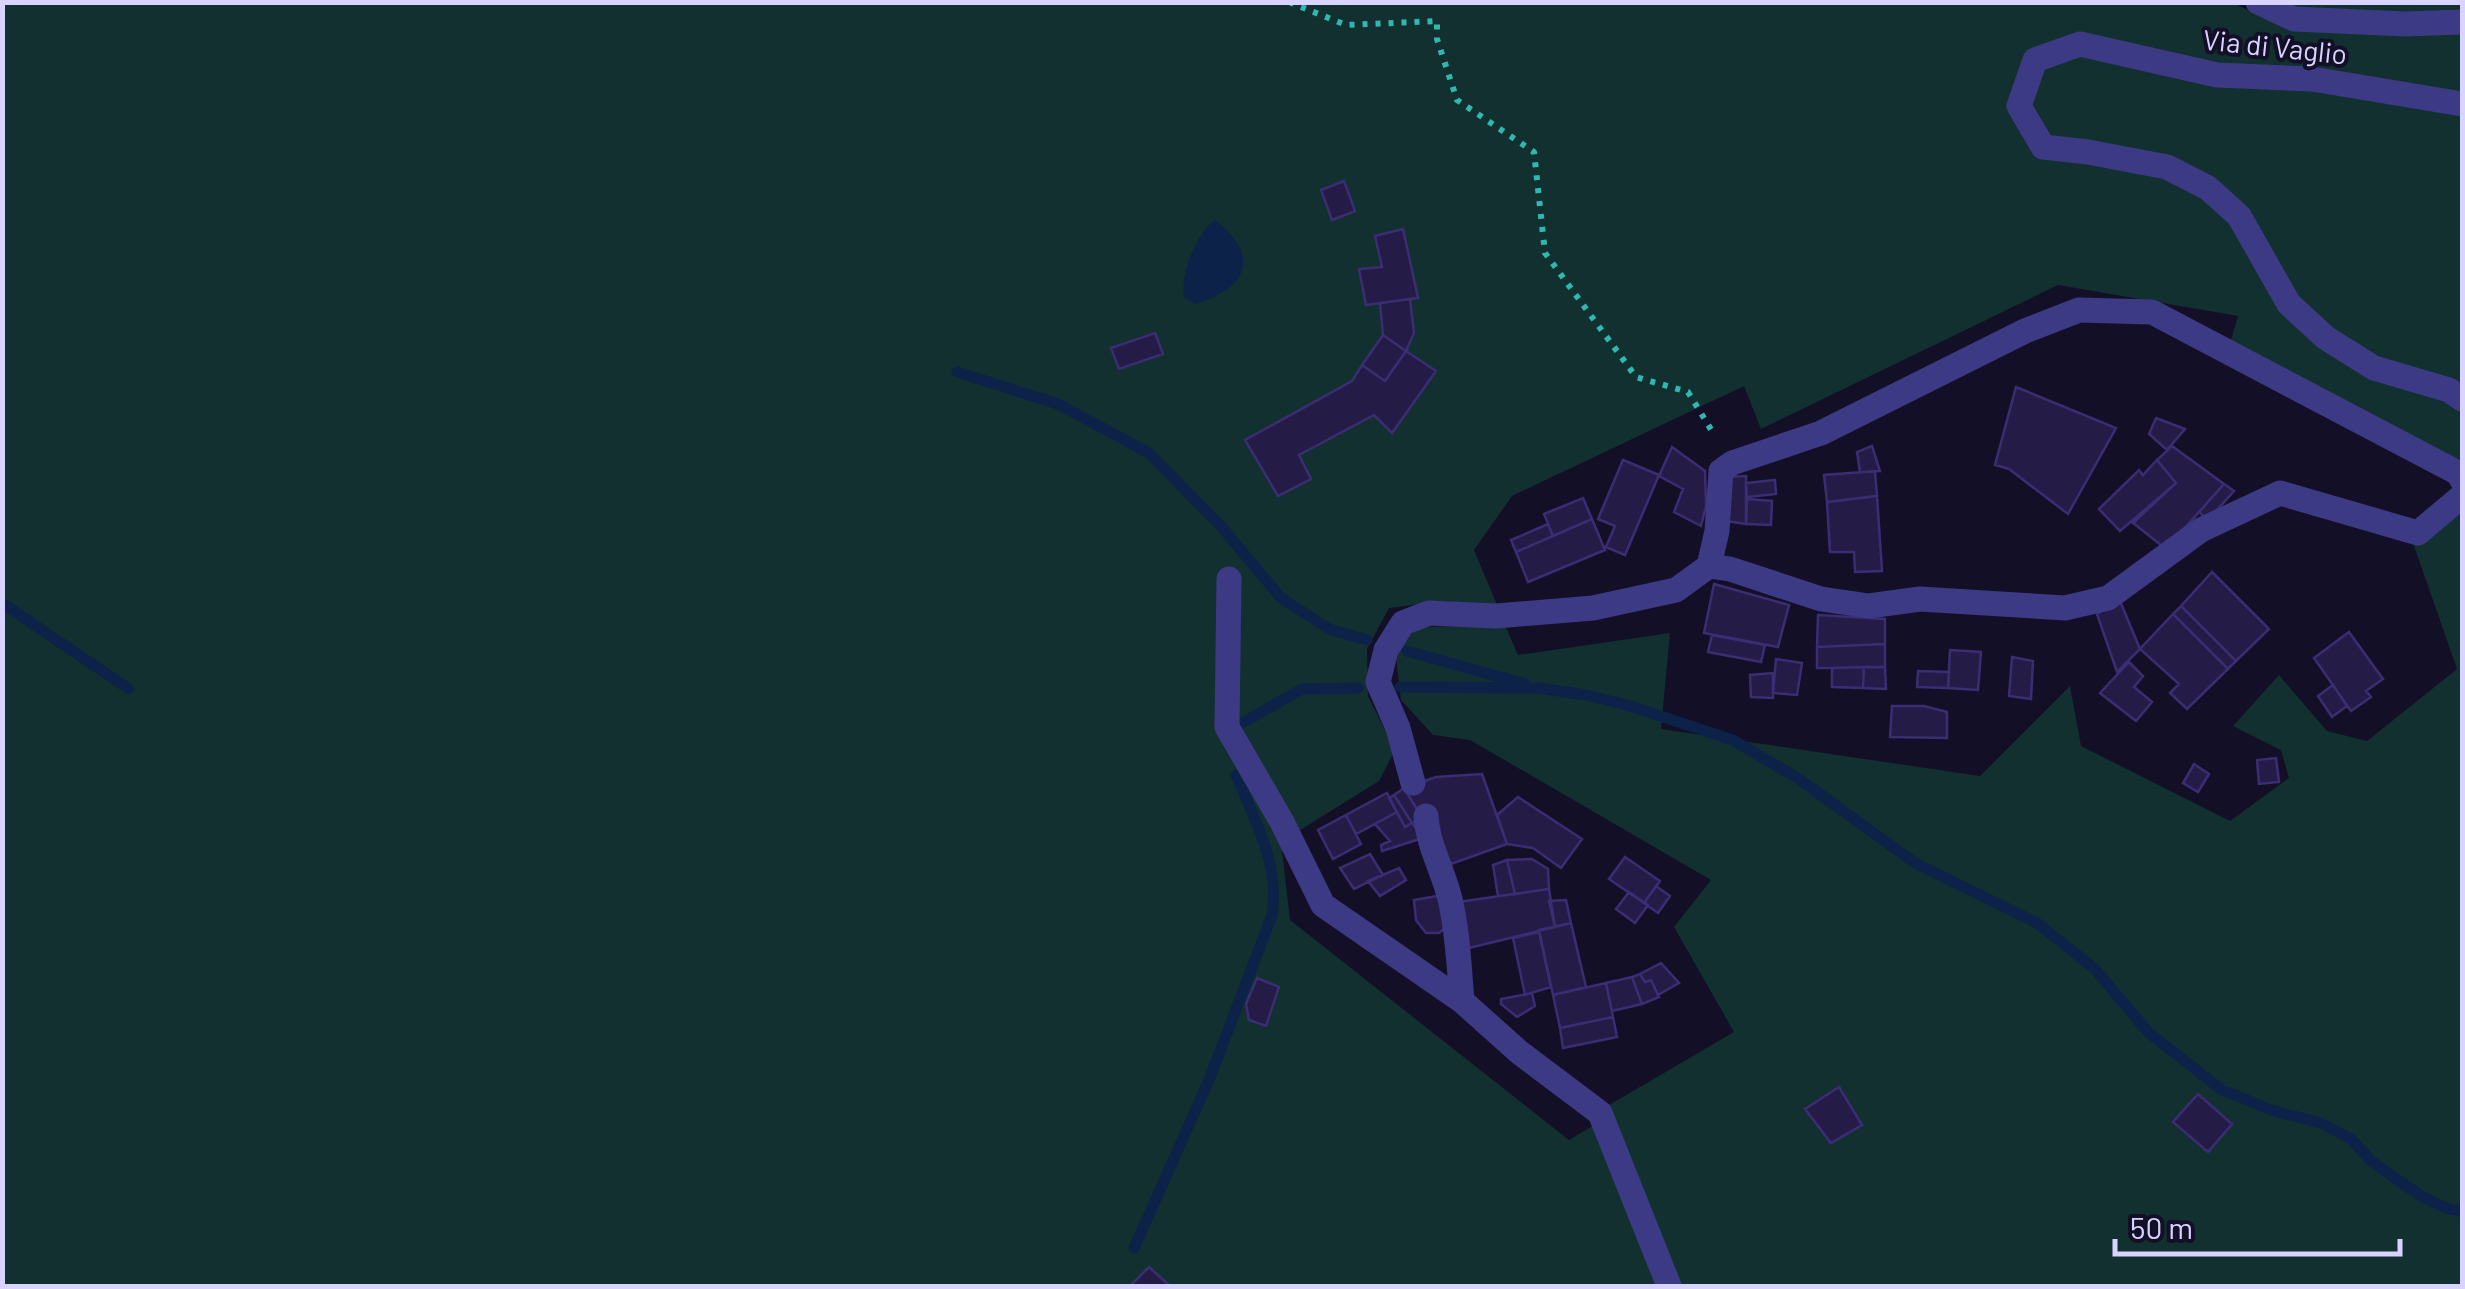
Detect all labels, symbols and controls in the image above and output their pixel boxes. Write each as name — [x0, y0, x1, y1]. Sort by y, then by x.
street label: Via di Vaglio — [2201, 22, 2349, 70]
scale bar — [2115, 1194, 2400, 1256]
text: 50 m — [2130, 1209, 2193, 1245]

